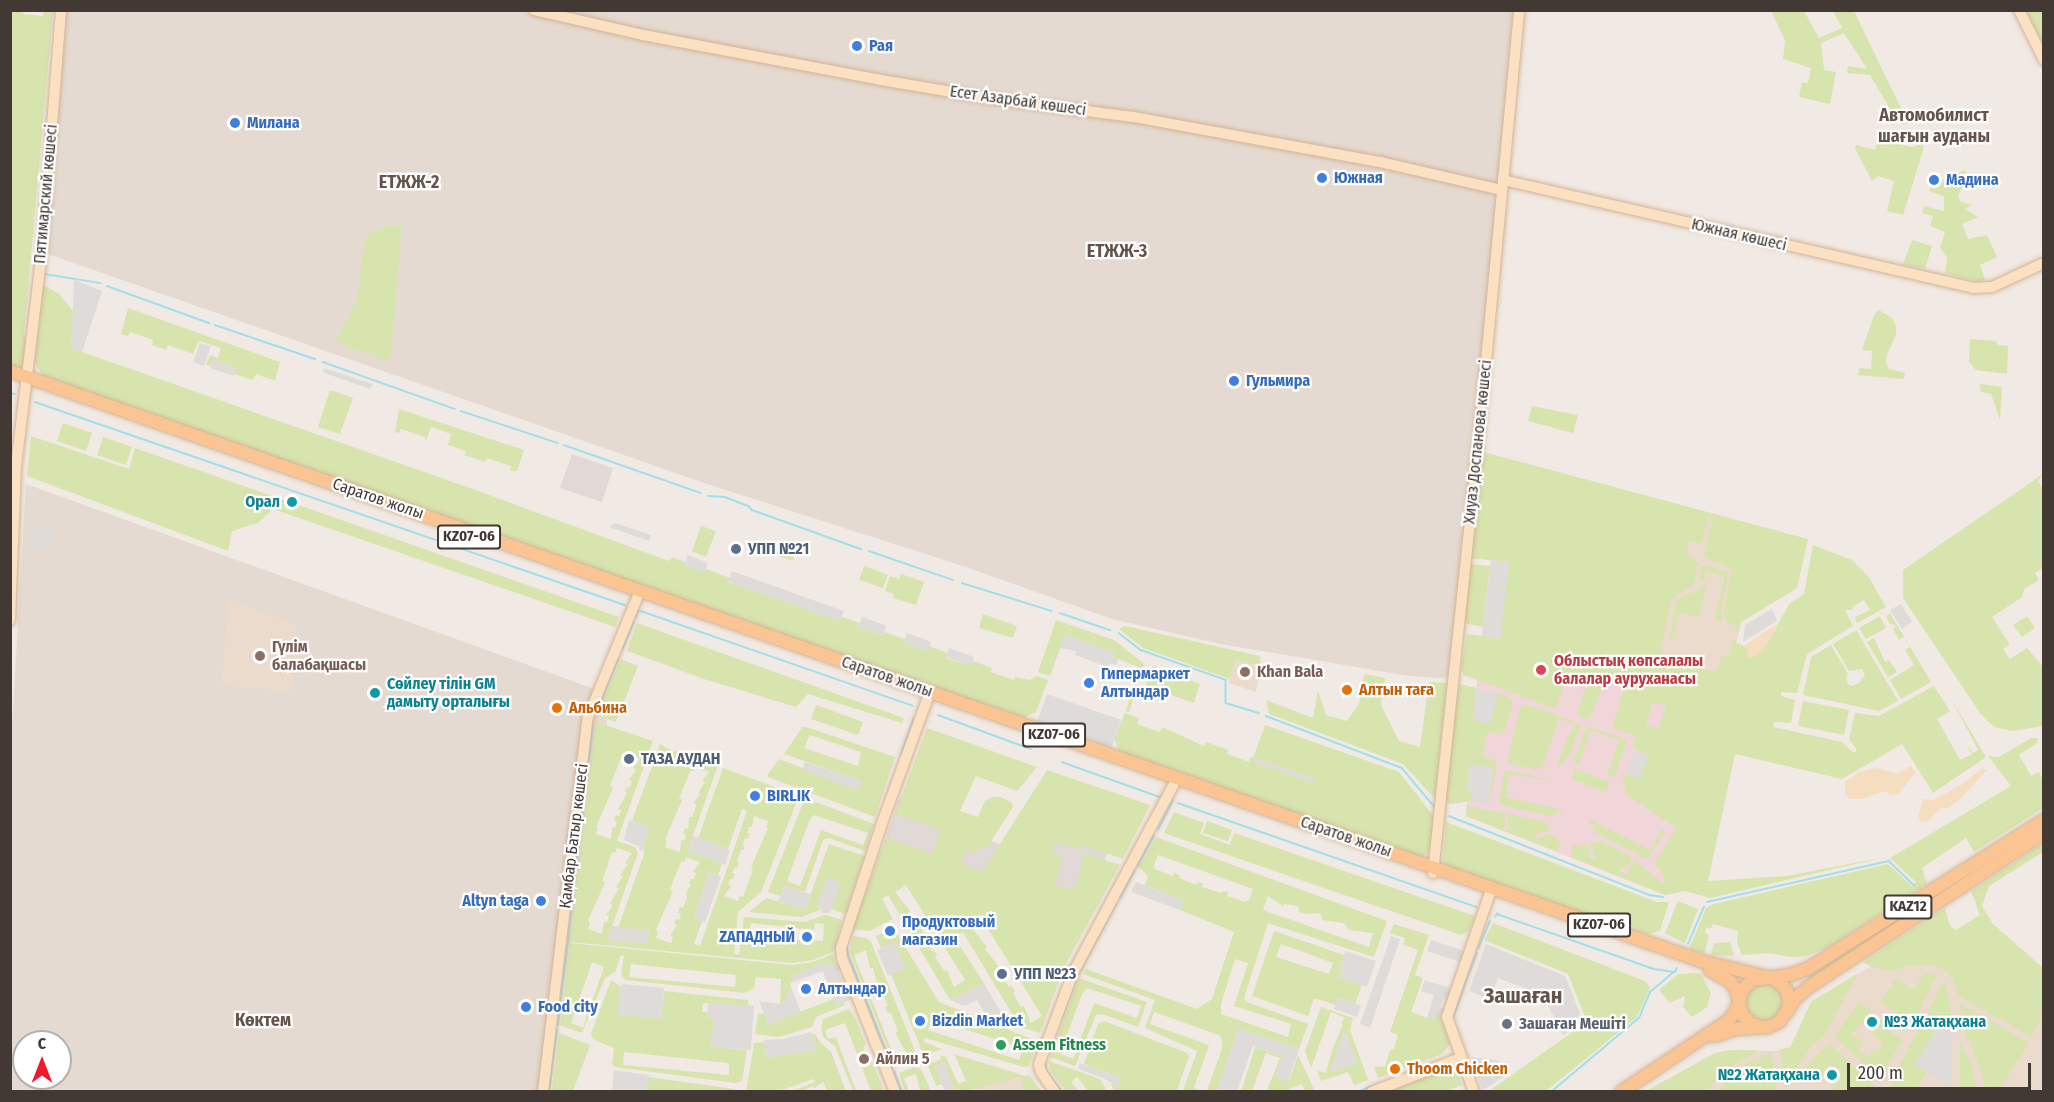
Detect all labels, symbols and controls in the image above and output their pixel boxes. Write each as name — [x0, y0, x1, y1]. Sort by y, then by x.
place label: Рая — [869, 36, 893, 56]
marker: Рая — [850, 39, 864, 53]
street label: Есет Азарбай көшесі — [949, 82, 1087, 120]
district label: Автомобилист шағын ауданы — [1878, 105, 1990, 148]
place label: Милана — [247, 113, 300, 133]
marker: Милана — [228, 116, 242, 130]
street label: Пятимарский көшесі — [30, 123, 62, 265]
place label: Южная — [1334, 168, 1383, 188]
place label: Мадина — [1946, 170, 1999, 190]
district label: ЕТЖЖ-2 — [379, 171, 439, 193]
marker: Южная — [1315, 171, 1329, 185]
marker: Мадина — [1927, 173, 1941, 187]
street label: Южная көшесі — [1689, 215, 1789, 255]
district label: ЕТЖЖ-3 — [1087, 240, 1147, 262]
street label: Хиуаз Доспанова көшесі — [1460, 359, 1496, 525]
place label: Гульмира — [1246, 371, 1310, 391]
marker: Гульмира — [1227, 374, 1241, 388]
street label: Саратов жолы — [330, 474, 426, 524]
place label: Орал — [245, 492, 280, 512]
marker: Орал — [285, 495, 299, 509]
road number: KZ07-06 — [436, 525, 502, 549]
place label: УПП №21 — [748, 539, 809, 559]
marker: УПП №21 — [729, 542, 743, 556]
place label: Гүлім балабақшасы — [272, 637, 366, 675]
marker: Гүлім балабақшасы — [253, 649, 267, 663]
place label: Облыстық көпсалалы балалар ауруханасы — [1554, 651, 1703, 689]
street label: Саратов жолы — [839, 652, 935, 702]
marker: Облыстық көпсалалы балалар ауруханасы — [1532, 661, 1550, 679]
place label: Khan Bala — [1257, 662, 1323, 682]
place label: Гипермаркет Алтындар — [1101, 664, 1190, 702]
marker: Khan Bala — [1238, 665, 1252, 679]
place label: Сөйлеу тілін GM дамыту орталығы — [387, 674, 510, 712]
marker: Гипермаркет Алтындар — [1082, 676, 1096, 690]
place label: Алтын таға — [1359, 680, 1434, 700]
marker: Алтын таға — [1340, 683, 1354, 697]
marker: Сөйлеу тілін GM дамыту орталығы — [368, 686, 382, 700]
place label: Альбина — [569, 698, 627, 718]
marker: Альбина — [550, 701, 564, 715]
road number: KZ07-06 — [1021, 723, 1087, 747]
place label: ТАЗА АУДАН — [641, 749, 720, 769]
marker: ТАЗА АУДАН — [622, 752, 636, 766]
street label: Қамбар Батыр көшесі — [556, 762, 592, 910]
place label: BIRLIK — [767, 786, 810, 806]
marker: BIRLIK — [748, 789, 762, 803]
street label: Саратов жолы — [1298, 812, 1394, 862]
place label: Altyn taga — [462, 891, 529, 911]
marker: Altyn taga — [534, 894, 548, 908]
road number: KAZ12 — [1882, 895, 1934, 919]
place label: Продуктовый магазин — [902, 912, 995, 950]
road number: KZ07-06 — [1566, 913, 1632, 937]
marker: Продуктовый магазин — [883, 924, 897, 938]
place label: ZАПАДНЫЙ — [719, 927, 795, 947]
marker: ZАПАДНЫЙ — [800, 930, 814, 944]
place label: УПП №23 — [1014, 964, 1076, 984]
marker: УПП №23 — [995, 967, 1009, 981]
place label: Алтындар — [818, 979, 886, 999]
marker: Алтындар — [799, 982, 813, 996]
district label: Зашаған — [1484, 983, 1562, 1009]
place label: Food city — [538, 997, 598, 1017]
marker: Food city — [519, 1000, 533, 1014]
district label: Көктем — [235, 1009, 291, 1031]
place label: Bizdin Market — [932, 1011, 1023, 1031]
place label: №3 Жатақхана — [1884, 1012, 1986, 1032]
marker: Bizdin Market — [913, 1014, 927, 1028]
place label: Зашаған Мешіті — [1519, 1014, 1626, 1034]
marker: №3 Жатақхана — [1865, 1015, 1879, 1029]
marker: Зашаған Мешіті — [1500, 1017, 1514, 1031]
north arrow — [12, 1030, 72, 1090]
text: С — [38, 1034, 46, 1053]
place label: Assem Fitness — [1013, 1035, 1106, 1055]
marker: Assem Fitness — [994, 1038, 1008, 1052]
place label: Айлин 5 — [876, 1049, 930, 1069]
scale bar — [1850, 1051, 2034, 1089]
marker: Айлин 5 — [857, 1052, 871, 1066]
place label: Thoom Chicken — [1407, 1059, 1508, 1079]
marker: Thoom Chicken — [1388, 1062, 1402, 1076]
text: 200 m — [1858, 1062, 1903, 1084]
place label: №2 Жатақхана — [1718, 1065, 1820, 1085]
marker: №2 Жатақхана — [1825, 1068, 1839, 1082]

